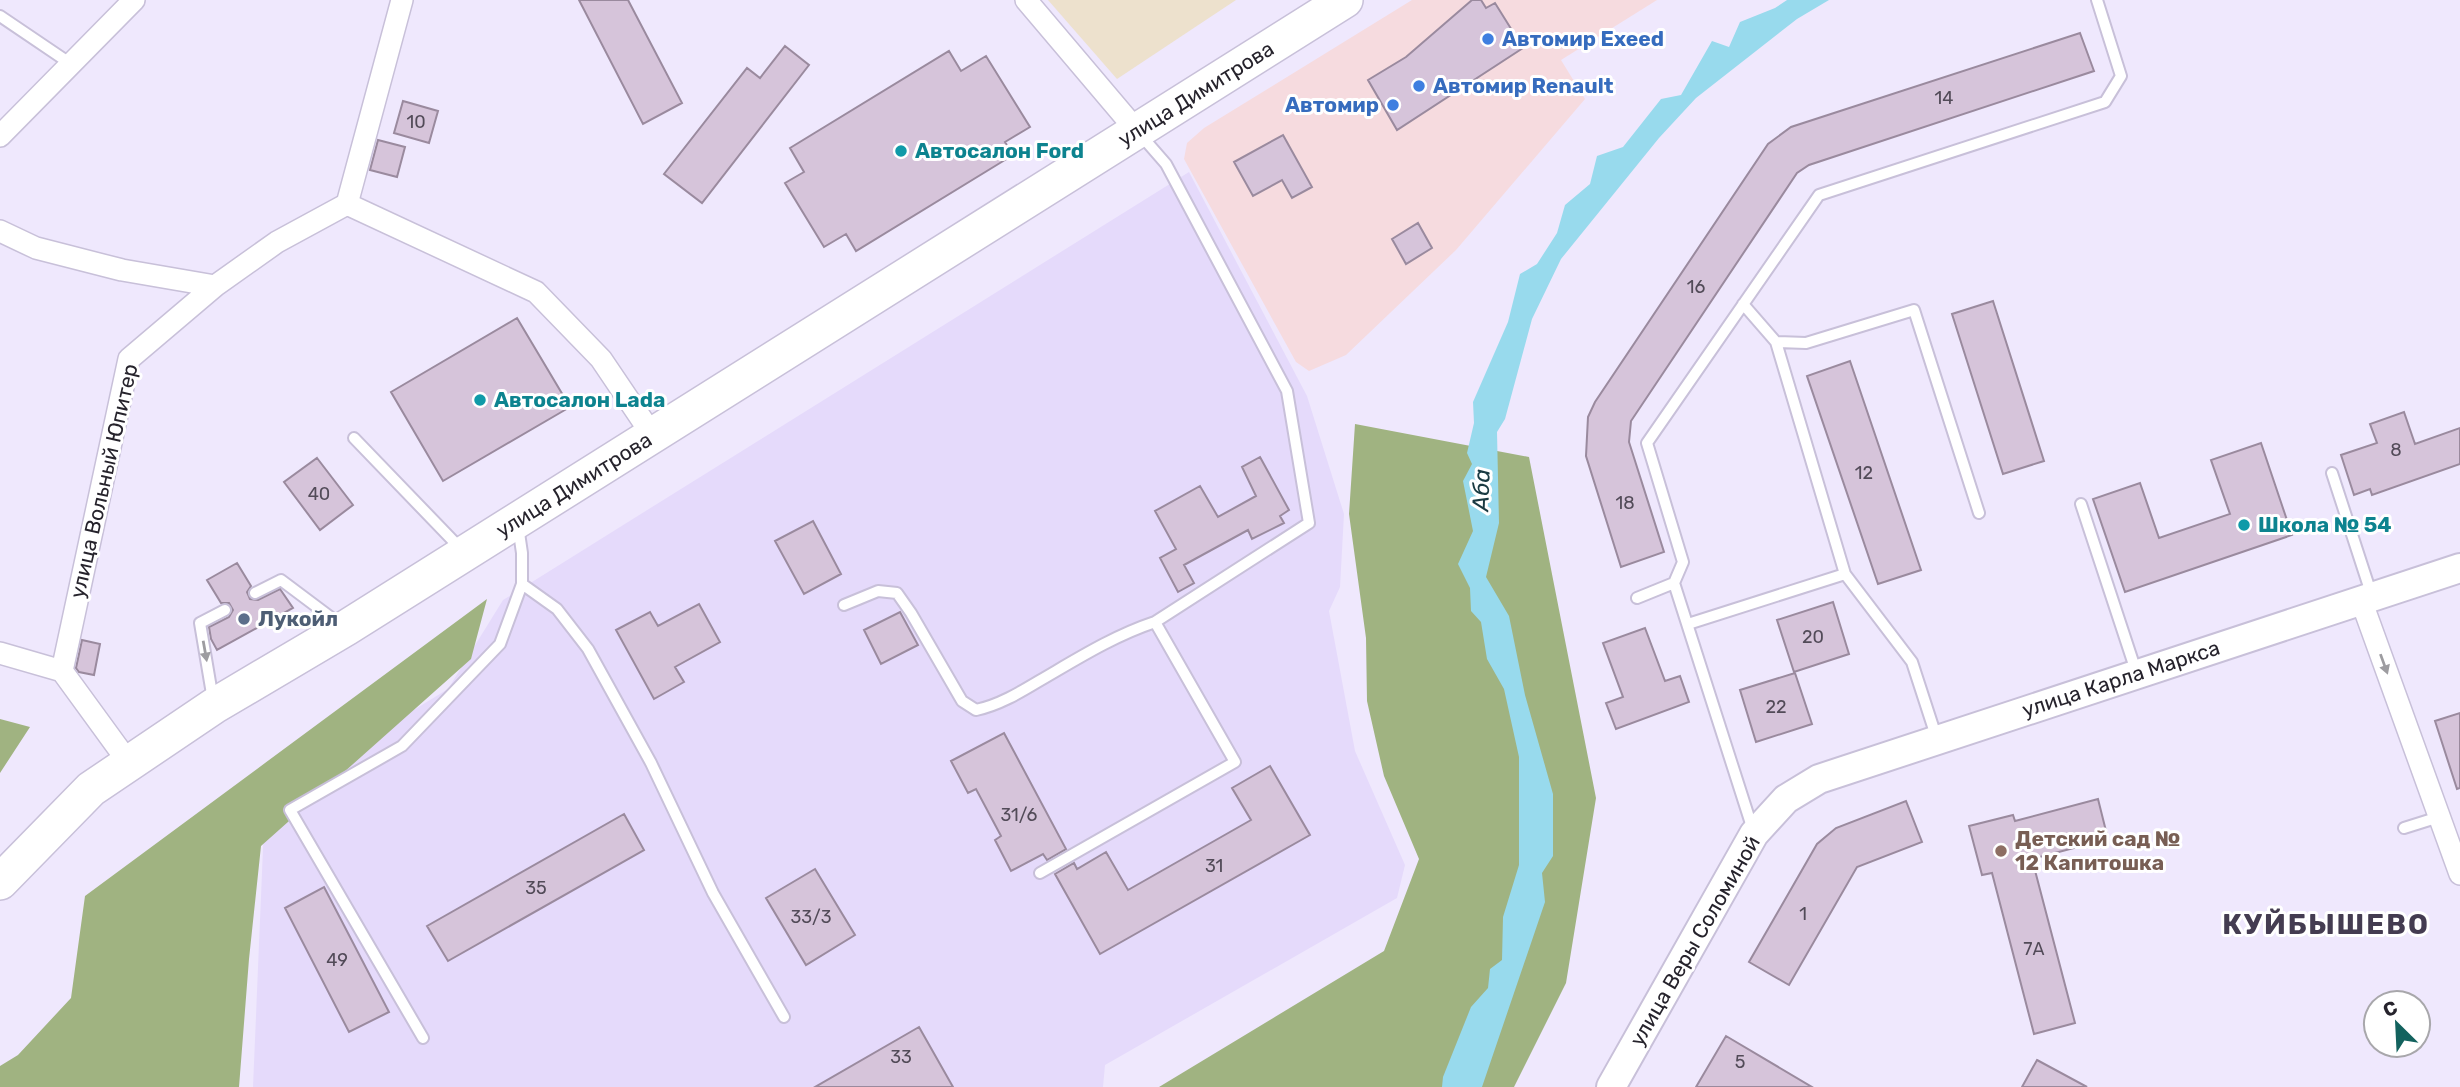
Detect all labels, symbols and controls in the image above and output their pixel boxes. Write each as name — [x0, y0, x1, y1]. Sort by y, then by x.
place label: Автомир Exeed — [1502, 26, 1664, 51]
marker: Автомир Exeed — [1480, 31, 1496, 47]
street label: улица Димитрова — [1113, 36, 1278, 152]
place label: Автомир Renault — [1433, 73, 1614, 98]
marker: Автомир Renault — [1411, 78, 1427, 94]
house number: 14 — [1935, 87, 1953, 109]
place label: Автомир — [1285, 92, 1379, 117]
marker: Автомир — [1385, 97, 1401, 113]
house number: 10 — [406, 111, 426, 133]
place label: Автосалон Ford — [915, 138, 1084, 163]
marker: Автосалон Ford — [893, 143, 909, 159]
house number: 16 — [1687, 276, 1705, 298]
street label: улица Вольный Юпитер — [64, 361, 143, 601]
place label: Автосалон Lada — [494, 387, 665, 412]
marker: Автосалон Lada — [472, 392, 488, 408]
street label: улица Димитрова — [491, 427, 656, 543]
house number: 8 — [2390, 439, 2402, 461]
house number: 12 — [1855, 462, 1873, 484]
water label: Аба — [1466, 468, 1496, 513]
house number: 40 — [308, 483, 330, 505]
house number: 18 — [1615, 492, 1635, 514]
place label: Школа № 54 — [2258, 512, 2392, 537]
marker: Школа № 54 — [2236, 517, 2252, 533]
place label: Лукойл — [258, 606, 338, 631]
marker: Лукойл — [236, 611, 252, 627]
house number: 20 — [1802, 626, 1824, 648]
street label: улица Карла Маркса — [2019, 635, 2223, 722]
one-way arrow — [200, 640, 211, 662]
one-way arrow — [2379, 654, 2390, 675]
house number: 22 — [1765, 696, 1787, 718]
house number: 31/6 — [1001, 804, 1038, 826]
place label: Детский сад № 12 Капитошка — [2015, 826, 2180, 875]
street label: улица Веры Соломиной — [1624, 831, 1765, 1050]
marker: Детский сад № 12 Капитошка — [1993, 843, 2009, 859]
house number: 31 — [1205, 855, 1223, 877]
house number: 35 — [525, 877, 547, 899]
house number: 1 — [1799, 903, 1807, 925]
house number: 33/3 — [790, 906, 832, 928]
district label: КУЙБЫШЕВО — [2222, 908, 2430, 941]
house number: 7А — [2023, 938, 2045, 960]
house number: 49 — [326, 949, 348, 971]
north arrow — [2362, 989, 2432, 1059]
text: С — [2380, 996, 2401, 1022]
house number: 33 — [890, 1046, 912, 1068]
house number: 5 — [1735, 1051, 1745, 1073]

